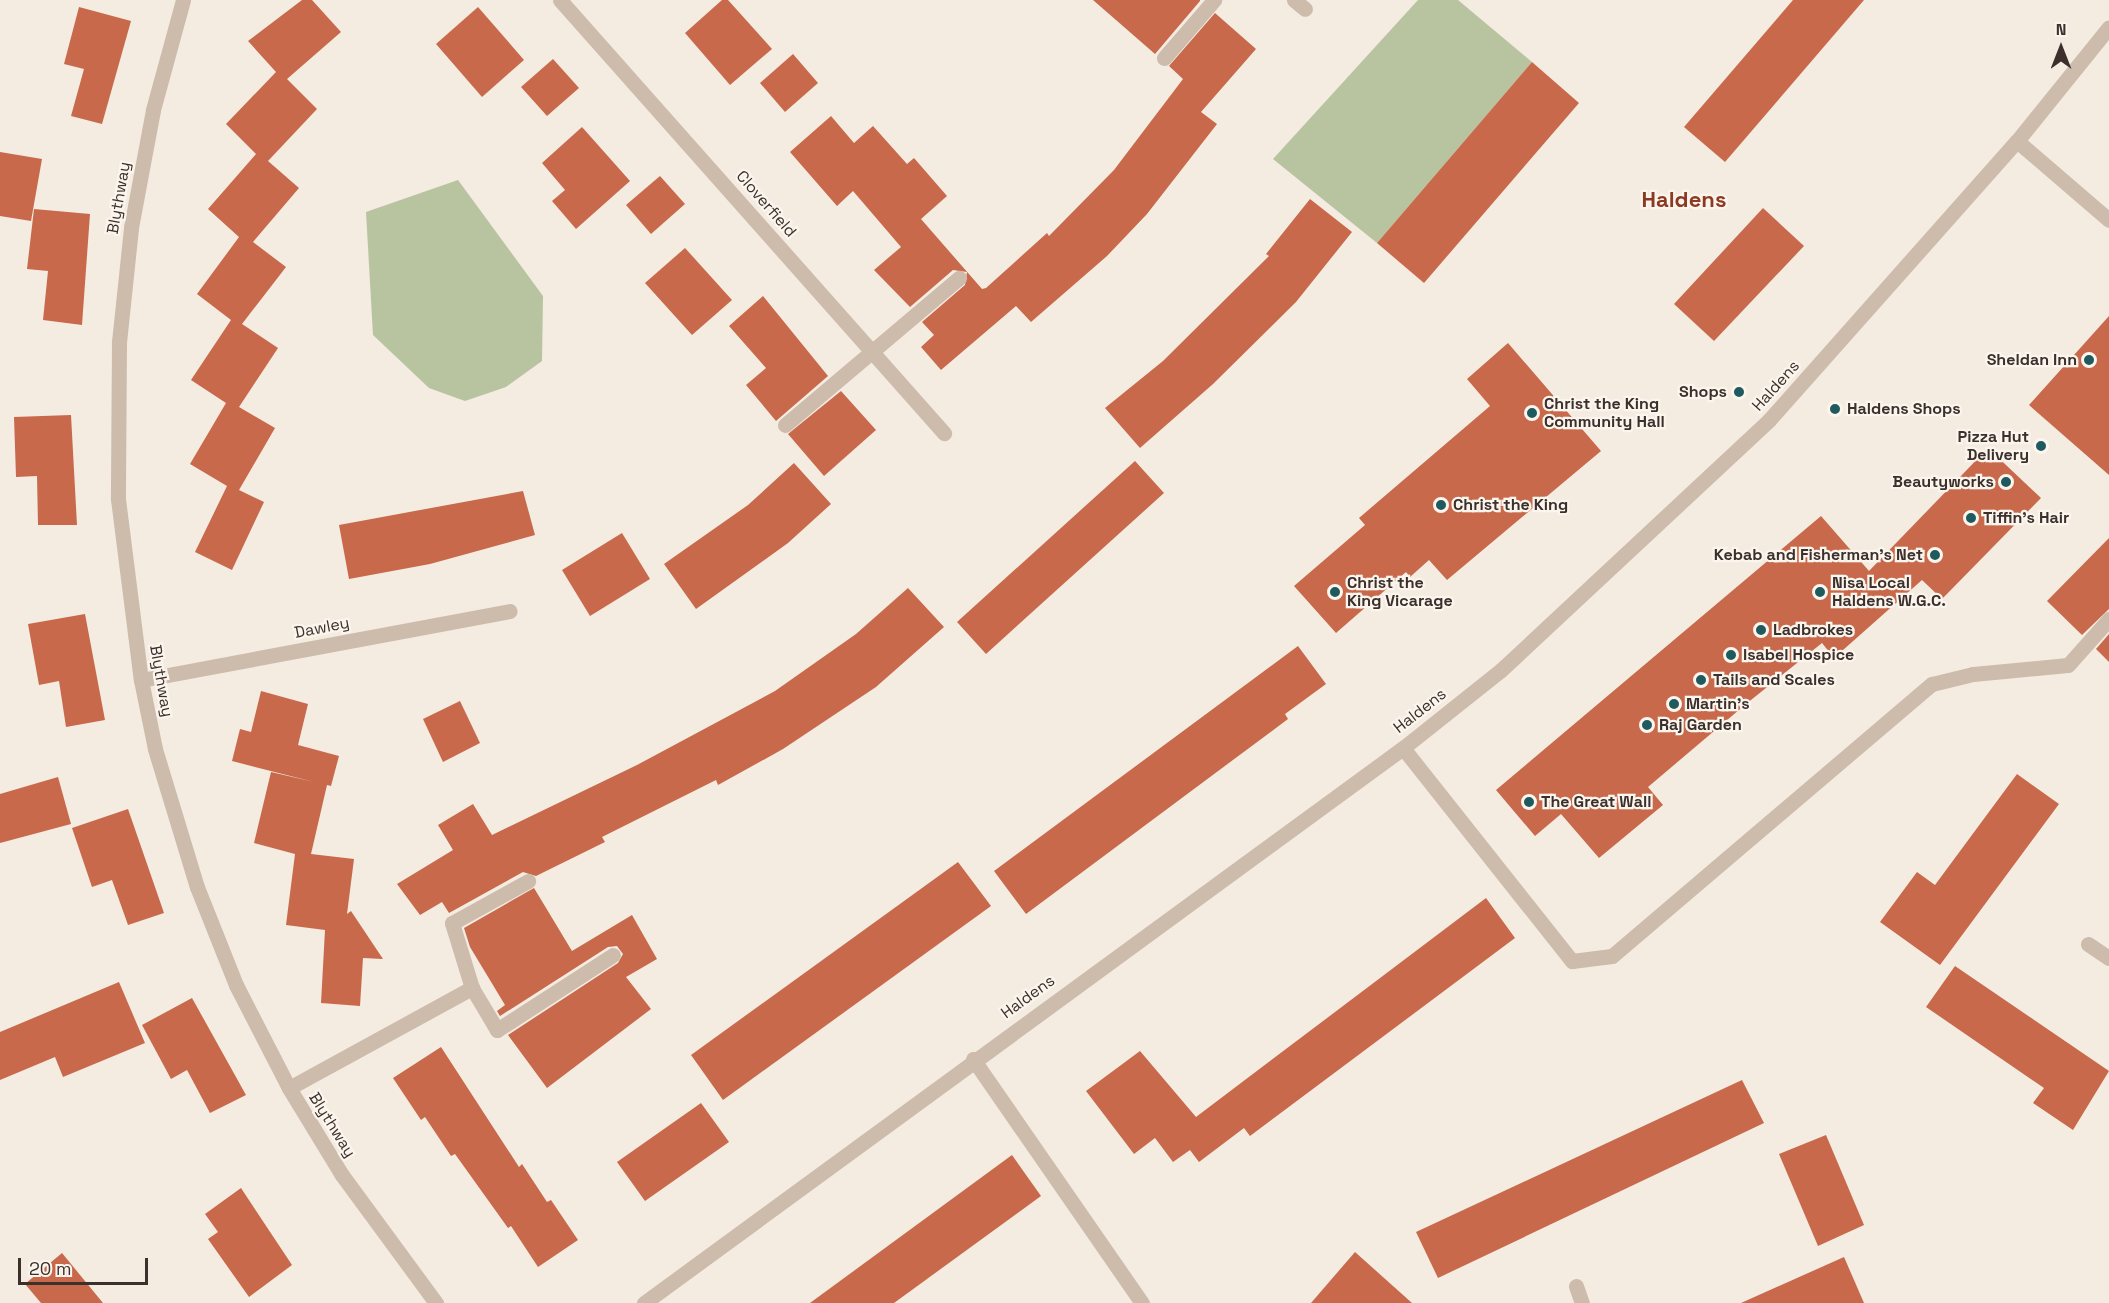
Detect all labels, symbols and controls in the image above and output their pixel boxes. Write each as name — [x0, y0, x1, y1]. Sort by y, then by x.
north arrow — [2031, 18, 2091, 78]
text: N — [2056, 19, 2066, 40]
street label: Blythway — [103, 160, 135, 236]
street label: Cloverfield — [732, 167, 800, 241]
district label: Haldens — [1642, 187, 1726, 213]
place label: Sheldan Inn — [1987, 350, 2077, 370]
marker: Sheldan Inn — [2082, 353, 2096, 367]
street label: Haldens — [1748, 357, 1804, 415]
place label: Shops — [1679, 382, 1727, 402]
marker: Shops — [1732, 385, 1746, 399]
place label: Christ the King Community Hall — [1544, 394, 1665, 432]
place label: Haldens Shops — [1847, 399, 1961, 419]
marker: Haldens Shops — [1828, 402, 1842, 416]
marker: Christ the King Community Hall — [1525, 406, 1539, 420]
place label: Pizza Hut Delivery — [1958, 427, 2029, 465]
marker: Pizza Hut Delivery — [2034, 439, 2048, 453]
place label: Beautyworks — [1892, 472, 1994, 492]
marker: Beautyworks — [1999, 475, 2013, 489]
place label: Christ the King — [1453, 495, 1568, 515]
marker: Christ the King — [1434, 498, 1448, 512]
place label: Tiffin's Hair — [1983, 508, 2069, 528]
marker: Tiffin's Hair — [1964, 511, 1978, 525]
place label: Kebab and Fisherman's Net — [1714, 545, 1923, 565]
marker: Kebab and Fisherman's Net — [1928, 548, 1942, 562]
place label: Christ the King Vicarage — [1347, 573, 1453, 611]
place label: Nisa Local Haldens W.G.C. — [1832, 573, 1946, 611]
marker: Christ the King Vicarage — [1328, 585, 1342, 599]
marker: Nisa Local Haldens W.G.C. — [1813, 585, 1827, 599]
street label: Dawley — [293, 613, 351, 643]
place label: Ladbrokes — [1773, 620, 1853, 640]
marker: Ladbrokes — [1754, 623, 1768, 637]
street label: Blythway — [145, 643, 177, 719]
place label: Isabel Hospice — [1743, 645, 1854, 665]
marker: Isabel Hospice — [1724, 648, 1738, 662]
place label: Tails and Scales — [1713, 670, 1835, 690]
marker: Tails and Scales — [1694, 673, 1708, 687]
street label: Haldens — [1390, 684, 1450, 738]
place label: Martin's — [1686, 694, 1750, 714]
marker: Martin's — [1667, 697, 1681, 711]
place label: Raj Garden — [1659, 715, 1742, 735]
marker: Raj Garden — [1640, 718, 1654, 732]
place label: The Great Wall — [1541, 792, 1651, 812]
marker: The Great Wall — [1522, 795, 1536, 809]
street label: Haldens — [997, 971, 1059, 1023]
street label: Blythway — [305, 1089, 359, 1161]
scale bar — [21, 1246, 152, 1284]
text: 20 m — [29, 1257, 72, 1280]

